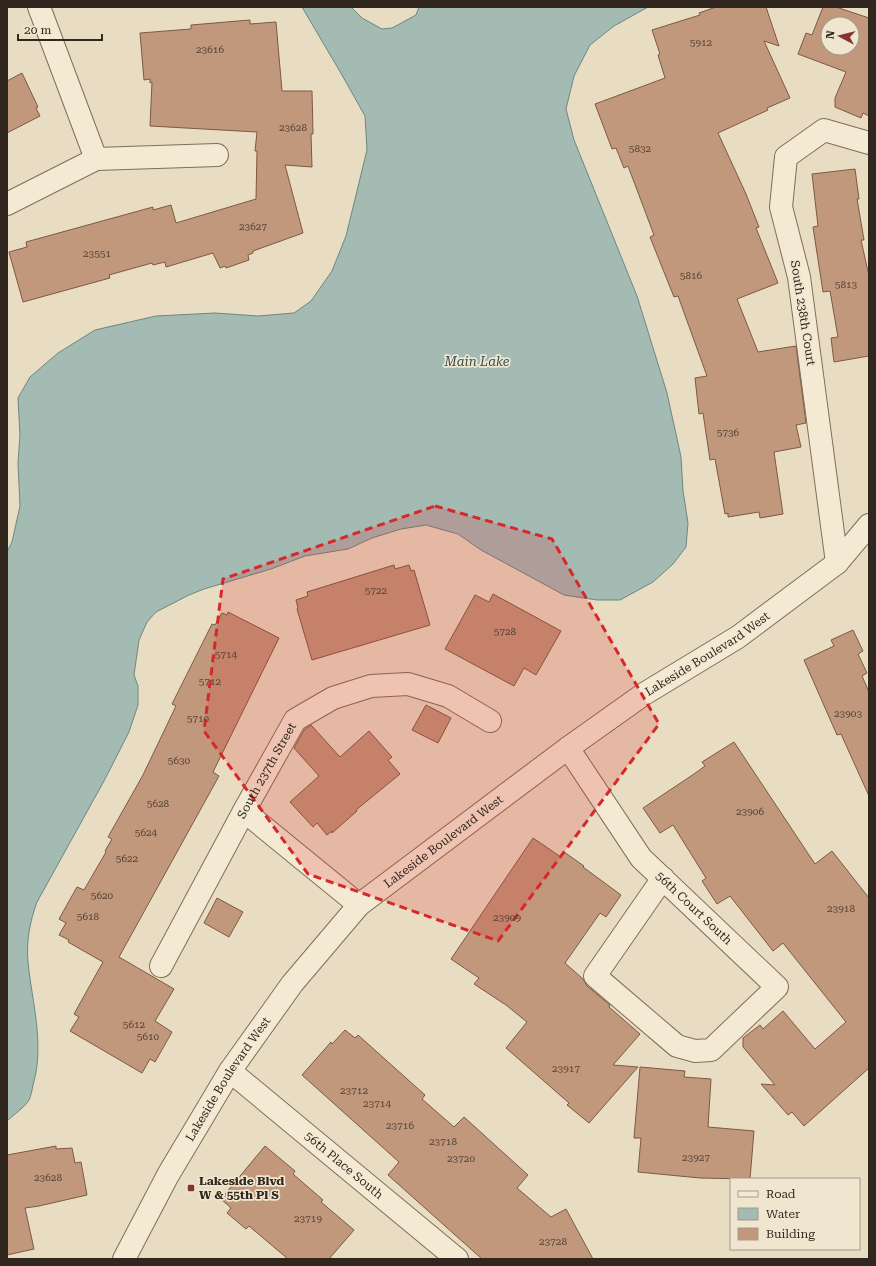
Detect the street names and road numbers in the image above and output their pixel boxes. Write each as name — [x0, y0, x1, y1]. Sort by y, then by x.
street label: South 238th Court — [788, 259, 818, 367]
street label: Lakeside Boulevard West — [642, 608, 773, 699]
street label: South 237th Street — [234, 720, 299, 821]
street label: Lakeside Boulevard West — [381, 792, 506, 891]
street label: 56th Court South — [653, 869, 735, 948]
street label: Lakeside Boulevard West — [183, 1014, 274, 1144]
street label: 56th Place South — [302, 1129, 386, 1202]

